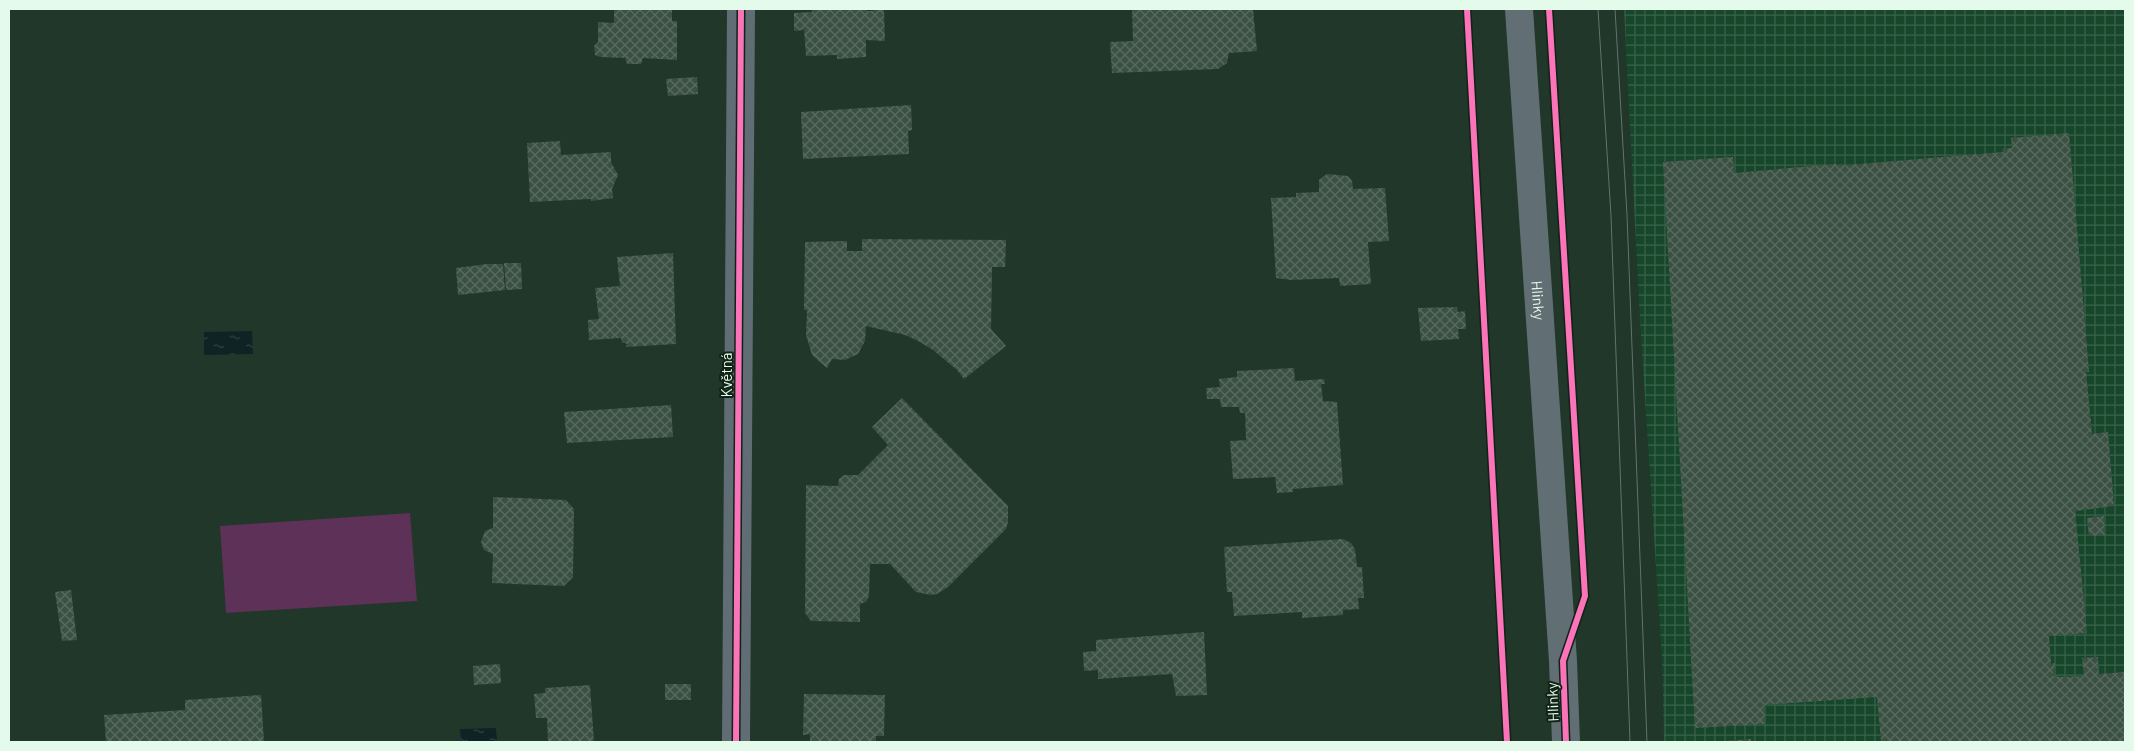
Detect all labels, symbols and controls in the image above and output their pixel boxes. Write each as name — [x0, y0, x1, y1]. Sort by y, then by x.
street label: Hlinky — [1528, 280, 1549, 321]
street label: Květná — [717, 353, 735, 397]
street label: Hlinky — [1542, 682, 1562, 722]

